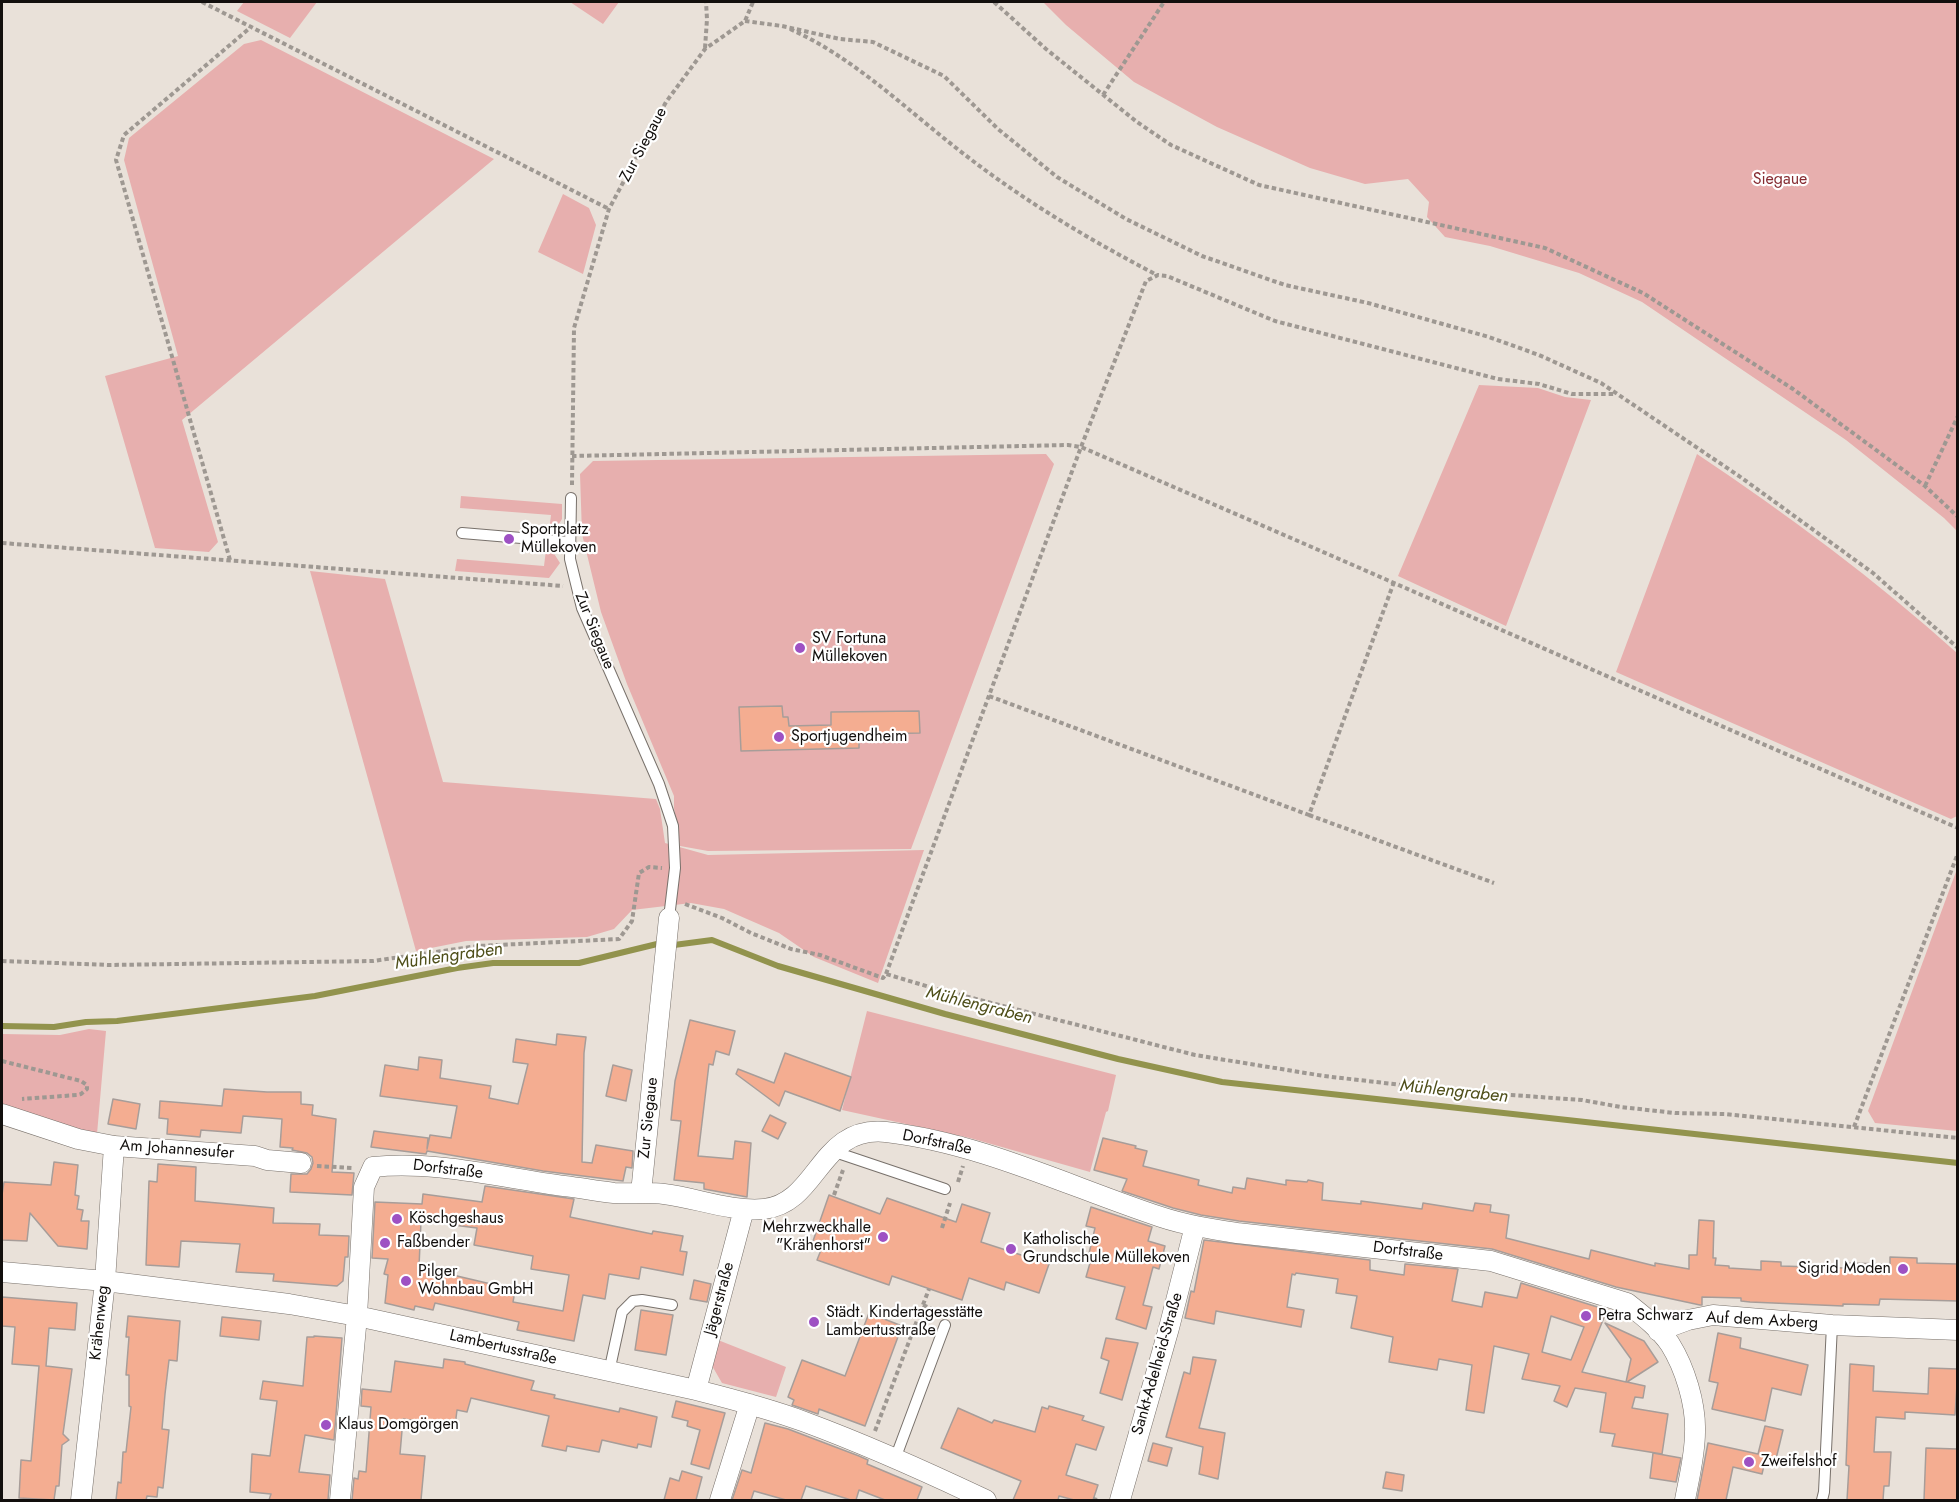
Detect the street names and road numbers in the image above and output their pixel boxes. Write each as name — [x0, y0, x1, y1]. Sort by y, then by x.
street label: Zur Siegaue — [616, 104, 672, 186]
street label: Zur Siegaue — [570, 590, 618, 672]
street label: Zur Siegaue — [635, 1076, 663, 1160]
street label: Dorfstraße — [901, 1126, 973, 1160]
street label: Am Johannesufer — [119, 1136, 235, 1164]
street label: Dorfstraße — [412, 1156, 484, 1184]
street label: Dorfstraße — [1372, 1238, 1444, 1266]
street label: Jägerstraße — [701, 1260, 739, 1338]
street label: Krähenweg — [87, 1285, 113, 1361]
street label: Sankt-Adelheid-Straße — [1129, 1291, 1187, 1437]
street label: Auf dem Axberg — [1705, 1308, 1819, 1334]
street label: Lambertusstraße — [447, 1326, 559, 1370]

